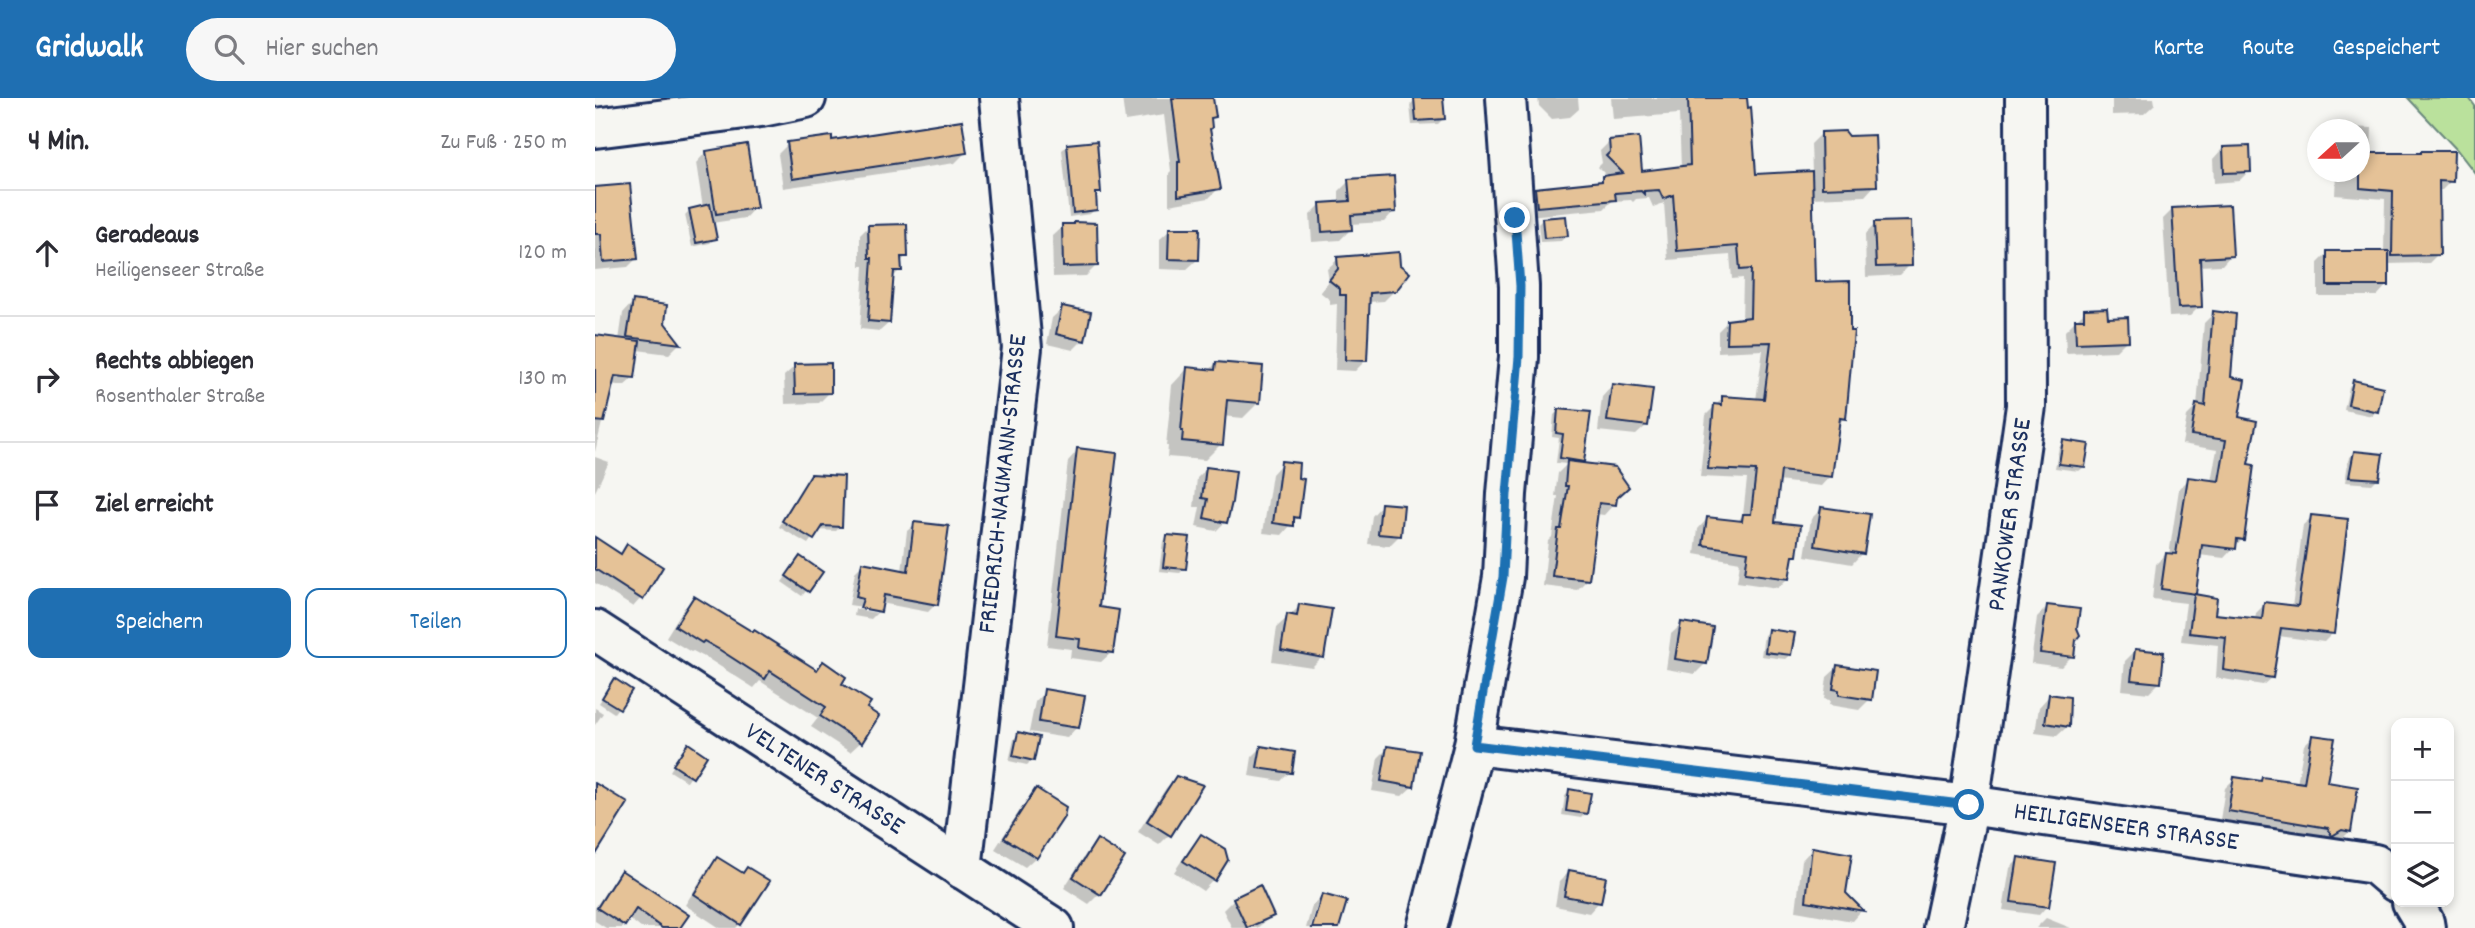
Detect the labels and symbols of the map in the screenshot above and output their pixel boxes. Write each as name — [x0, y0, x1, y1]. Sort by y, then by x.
north arrow — [2307, 119, 2370, 182]
route end — [1499, 202, 1530, 233]
street label: FRIEDRICH-NAUMANN-STRASSE — [970, 333, 1038, 635]
street label: PANKOWER STRASSE — [1979, 416, 2043, 614]
street label: VELTENER STRASSE — [737, 714, 911, 846]
route start — [1953, 789, 1984, 820]
street label: HEILIGENSEER STRASSE — [2011, 794, 2241, 862]

